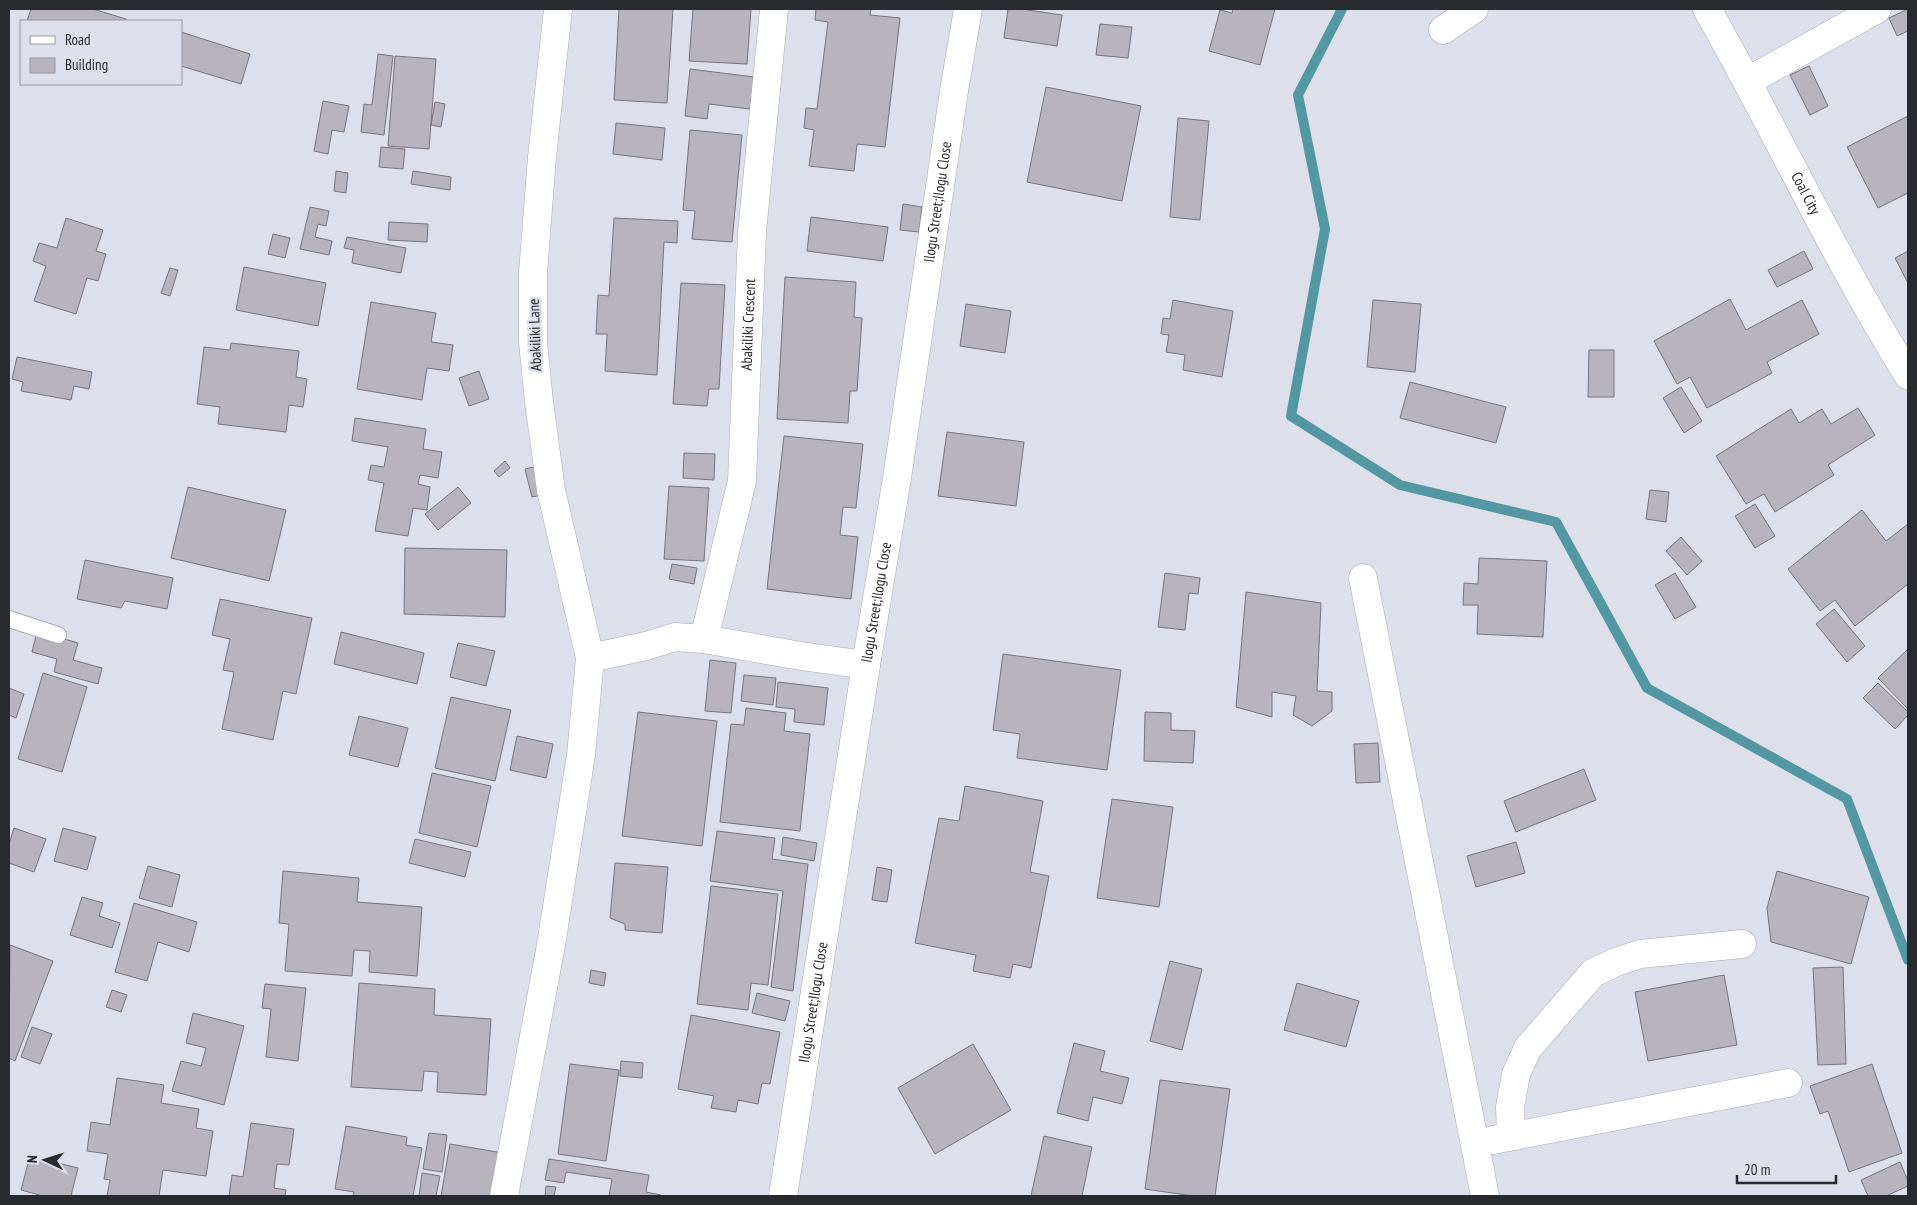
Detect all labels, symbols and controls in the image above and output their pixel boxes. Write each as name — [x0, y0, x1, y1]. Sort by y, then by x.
legend — [20, 20, 182, 85]
text: Road — [65, 30, 91, 49]
text: Building — [65, 55, 108, 74]
street label: Ilogu Street;Ilogu Close — [919, 140, 955, 264]
street label: Coal City — [1787, 168, 1825, 218]
street label: Abakiliki Crescent — [736, 278, 759, 371]
street label: Abakiliki Lane — [524, 298, 545, 372]
street label: Ilogu Street;Ilogu Close — [857, 541, 895, 664]
street label: Ilogu Street;Ilogu Close — [794, 941, 832, 1064]
north arrow — [20, 1135, 70, 1185]
scale bar — [1737, 1152, 1836, 1184]
text: N — [23, 1155, 41, 1163]
text: 20 m — [1744, 1160, 1770, 1179]

